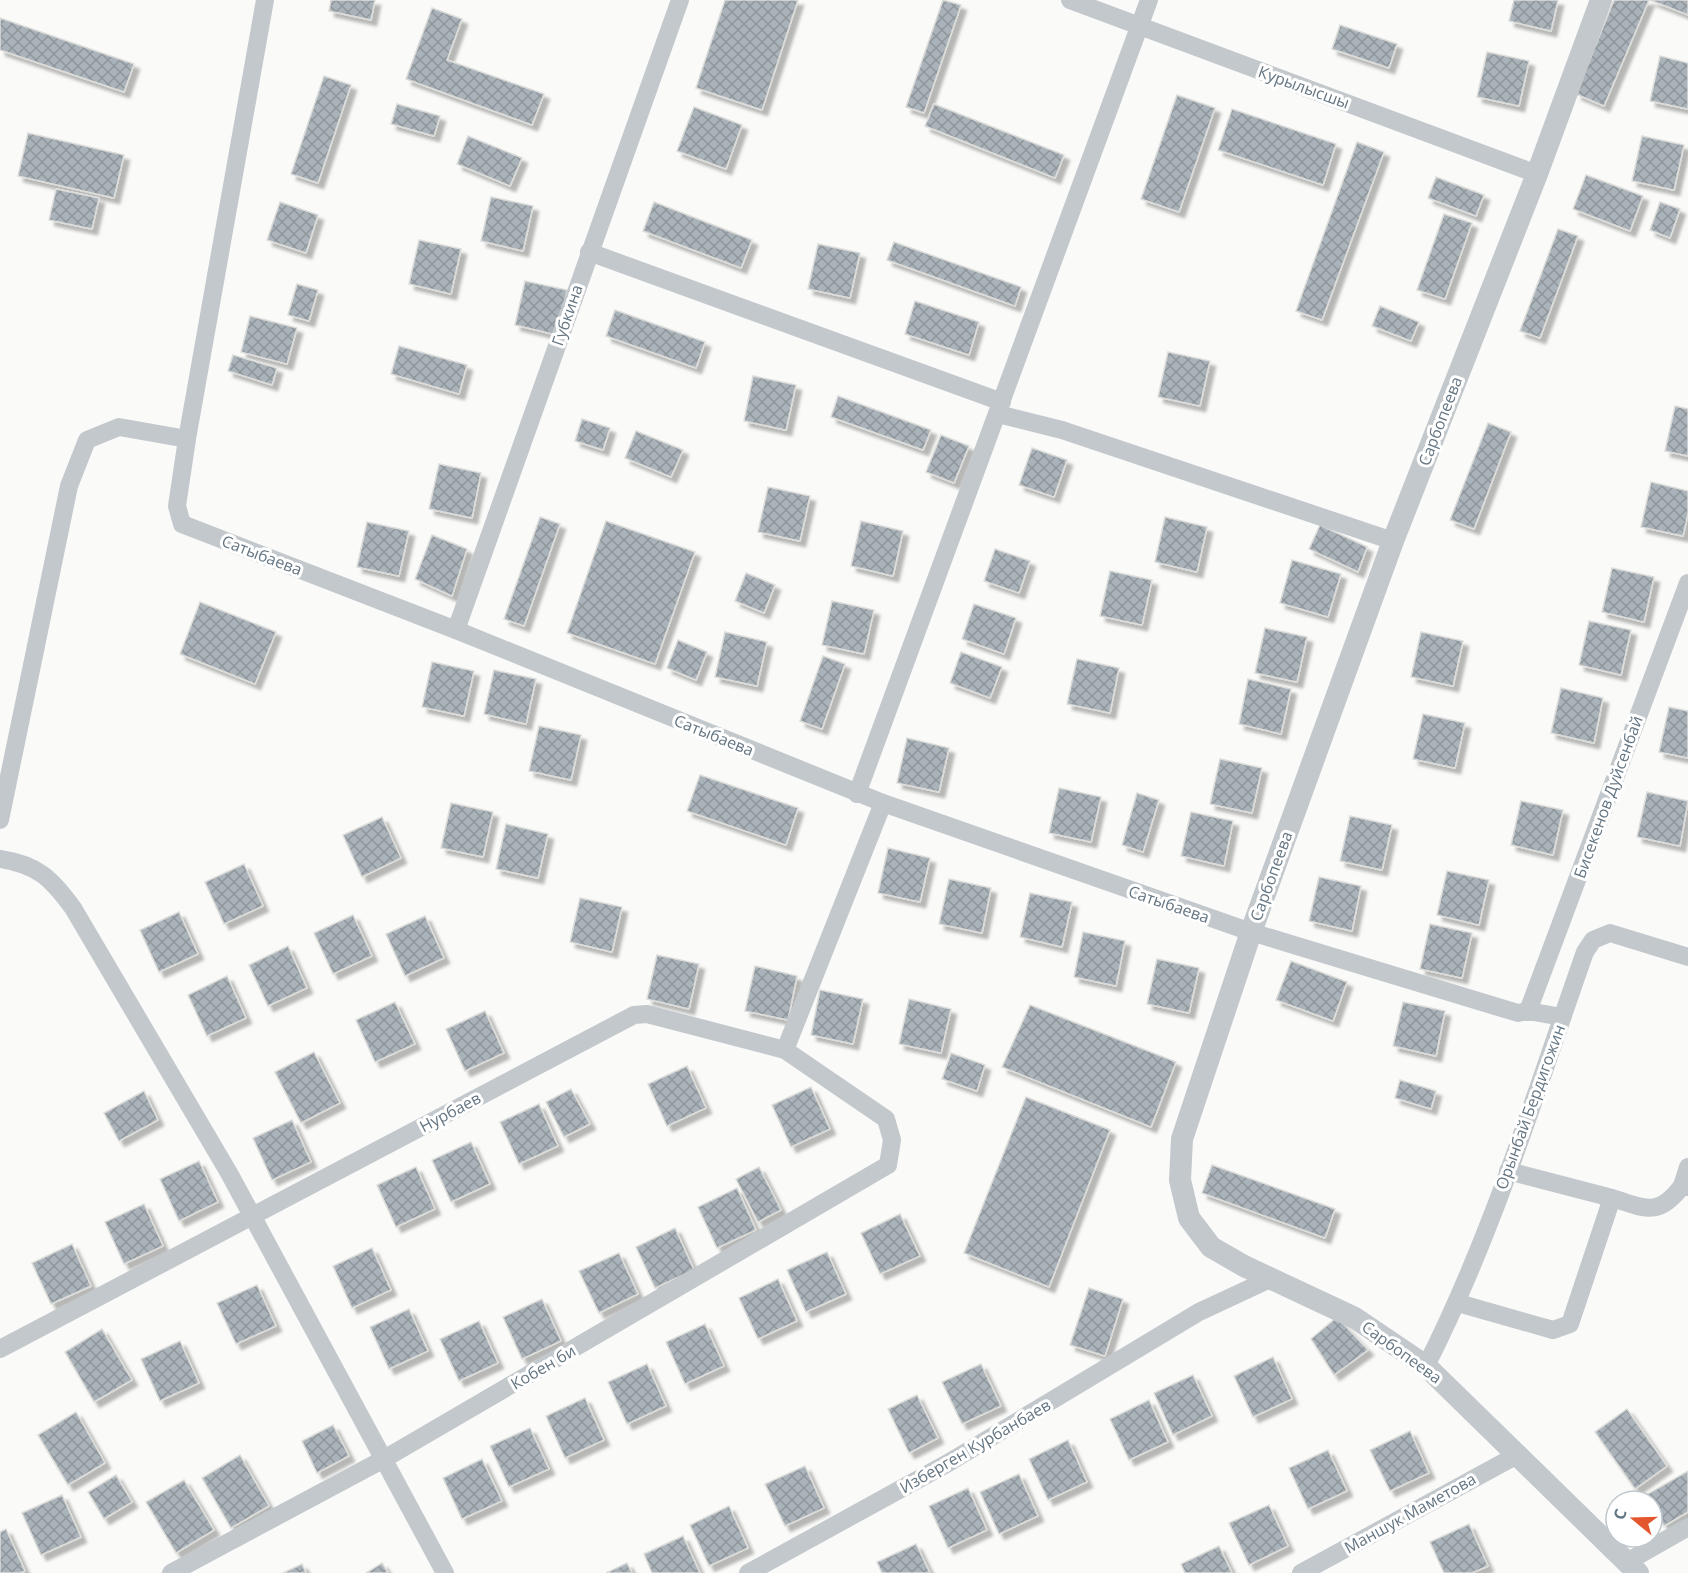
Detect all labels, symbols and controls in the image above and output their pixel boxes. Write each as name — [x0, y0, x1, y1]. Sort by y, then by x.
street label: Курылысшы — [1255, 60, 1353, 114]
street label: Губкина — [546, 281, 588, 349]
street label: Сарбопеева — [1413, 373, 1467, 469]
street label: Сатыбаева — [219, 530, 305, 580]
street label: Сатыбаева — [671, 709, 757, 761]
street label: Бисекенов Дуйсенбай — [1568, 713, 1648, 881]
street label: Сарбопеева — [1245, 828, 1297, 924]
street label: Сатыбаева — [1126, 880, 1212, 928]
street label: Орынбай Бердигожин — [1490, 1022, 1570, 1192]
street label: Нурбаев — [416, 1087, 484, 1137]
street label: Сарбопеева — [1358, 1316, 1446, 1388]
street label: Кобен би — [506, 1340, 580, 1394]
street label: Изберген Курбанбаев — [895, 1394, 1055, 1498]
street label: Маншук Маметова — [1340, 1468, 1480, 1558]
north arrow — [1604, 1489, 1664, 1549]
text: С — [1608, 1506, 1632, 1523]

